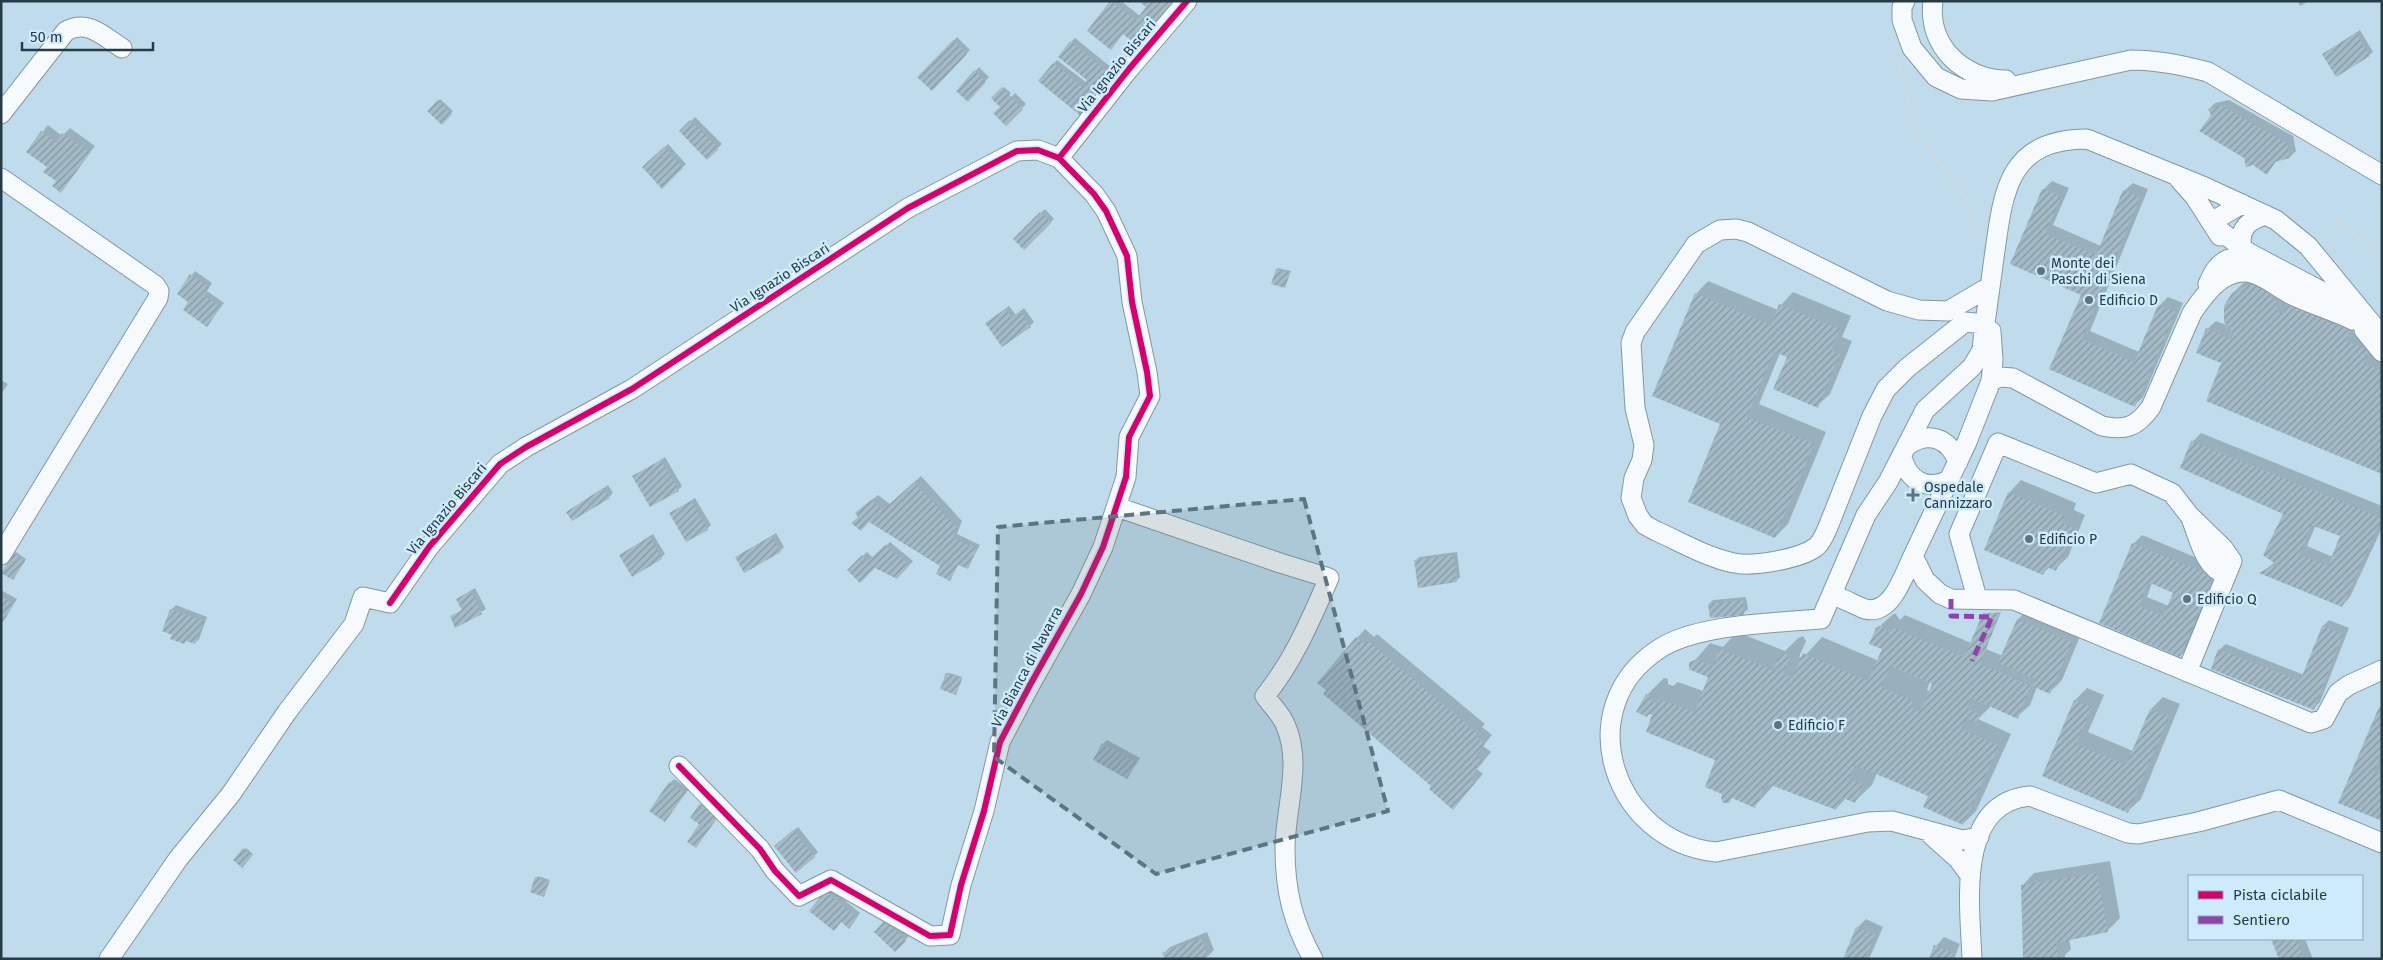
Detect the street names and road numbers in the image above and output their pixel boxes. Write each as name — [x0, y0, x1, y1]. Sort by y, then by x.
street label: Via Ignazio Biscari — [1074, 16, 1160, 116]
street label: Via Ignazio Biscari — [727, 240, 833, 316]
street label: Via Ignazio Biscari — [404, 460, 490, 558]
street label: Via Bianca di Navarra — [988, 604, 1066, 730]

